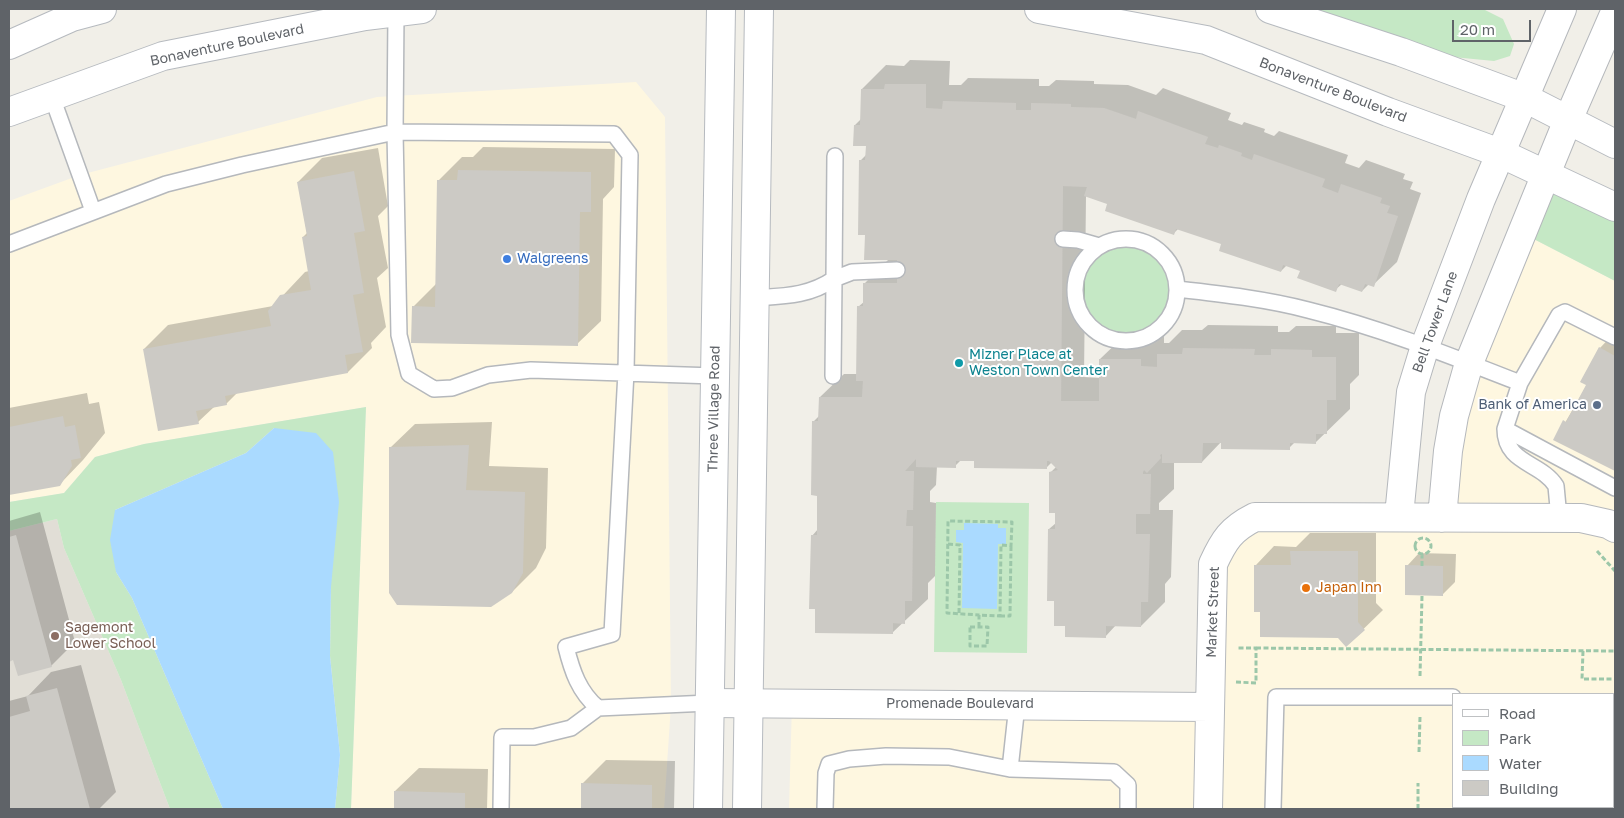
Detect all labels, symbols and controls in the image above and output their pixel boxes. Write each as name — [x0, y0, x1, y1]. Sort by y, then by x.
scale bar — [1454, 10, 1533, 42]
street label: Bonaventure Boulevard — [149, 20, 305, 70]
text: 20 m — [1460, 20, 1495, 38]
street label: Bonaventure Boulevard — [1257, 54, 1409, 126]
place label: Walgreens — [517, 251, 588, 267]
marker: Walgreens — [501, 253, 513, 265]
street label: Bell Tower Lane — [1409, 269, 1461, 375]
street label: Three Village Road — [704, 345, 724, 473]
place label: Mizner Place at Weston Town Center — [969, 347, 1108, 380]
marker: Mizner Place at Weston Town Center — [953, 357, 965, 369]
place label: Bank of America — [1478, 397, 1587, 413]
marker: Bank of America — [1591, 399, 1603, 411]
street label: Market Street — [1203, 566, 1223, 658]
place label: Japan Inn — [1316, 580, 1382, 596]
marker: Japan Inn — [1300, 582, 1312, 594]
place label: Sagemont Lower School — [65, 620, 156, 652]
marker: Sagemont Lower School — [49, 630, 61, 642]
legend — [1452, 693, 1614, 808]
street label: Promenade Boulevard — [886, 696, 1034, 712]
text: Road — [1499, 704, 1536, 722]
text: Park — [1499, 729, 1531, 747]
text: Water — [1499, 754, 1542, 772]
text: Building — [1499, 779, 1559, 797]

